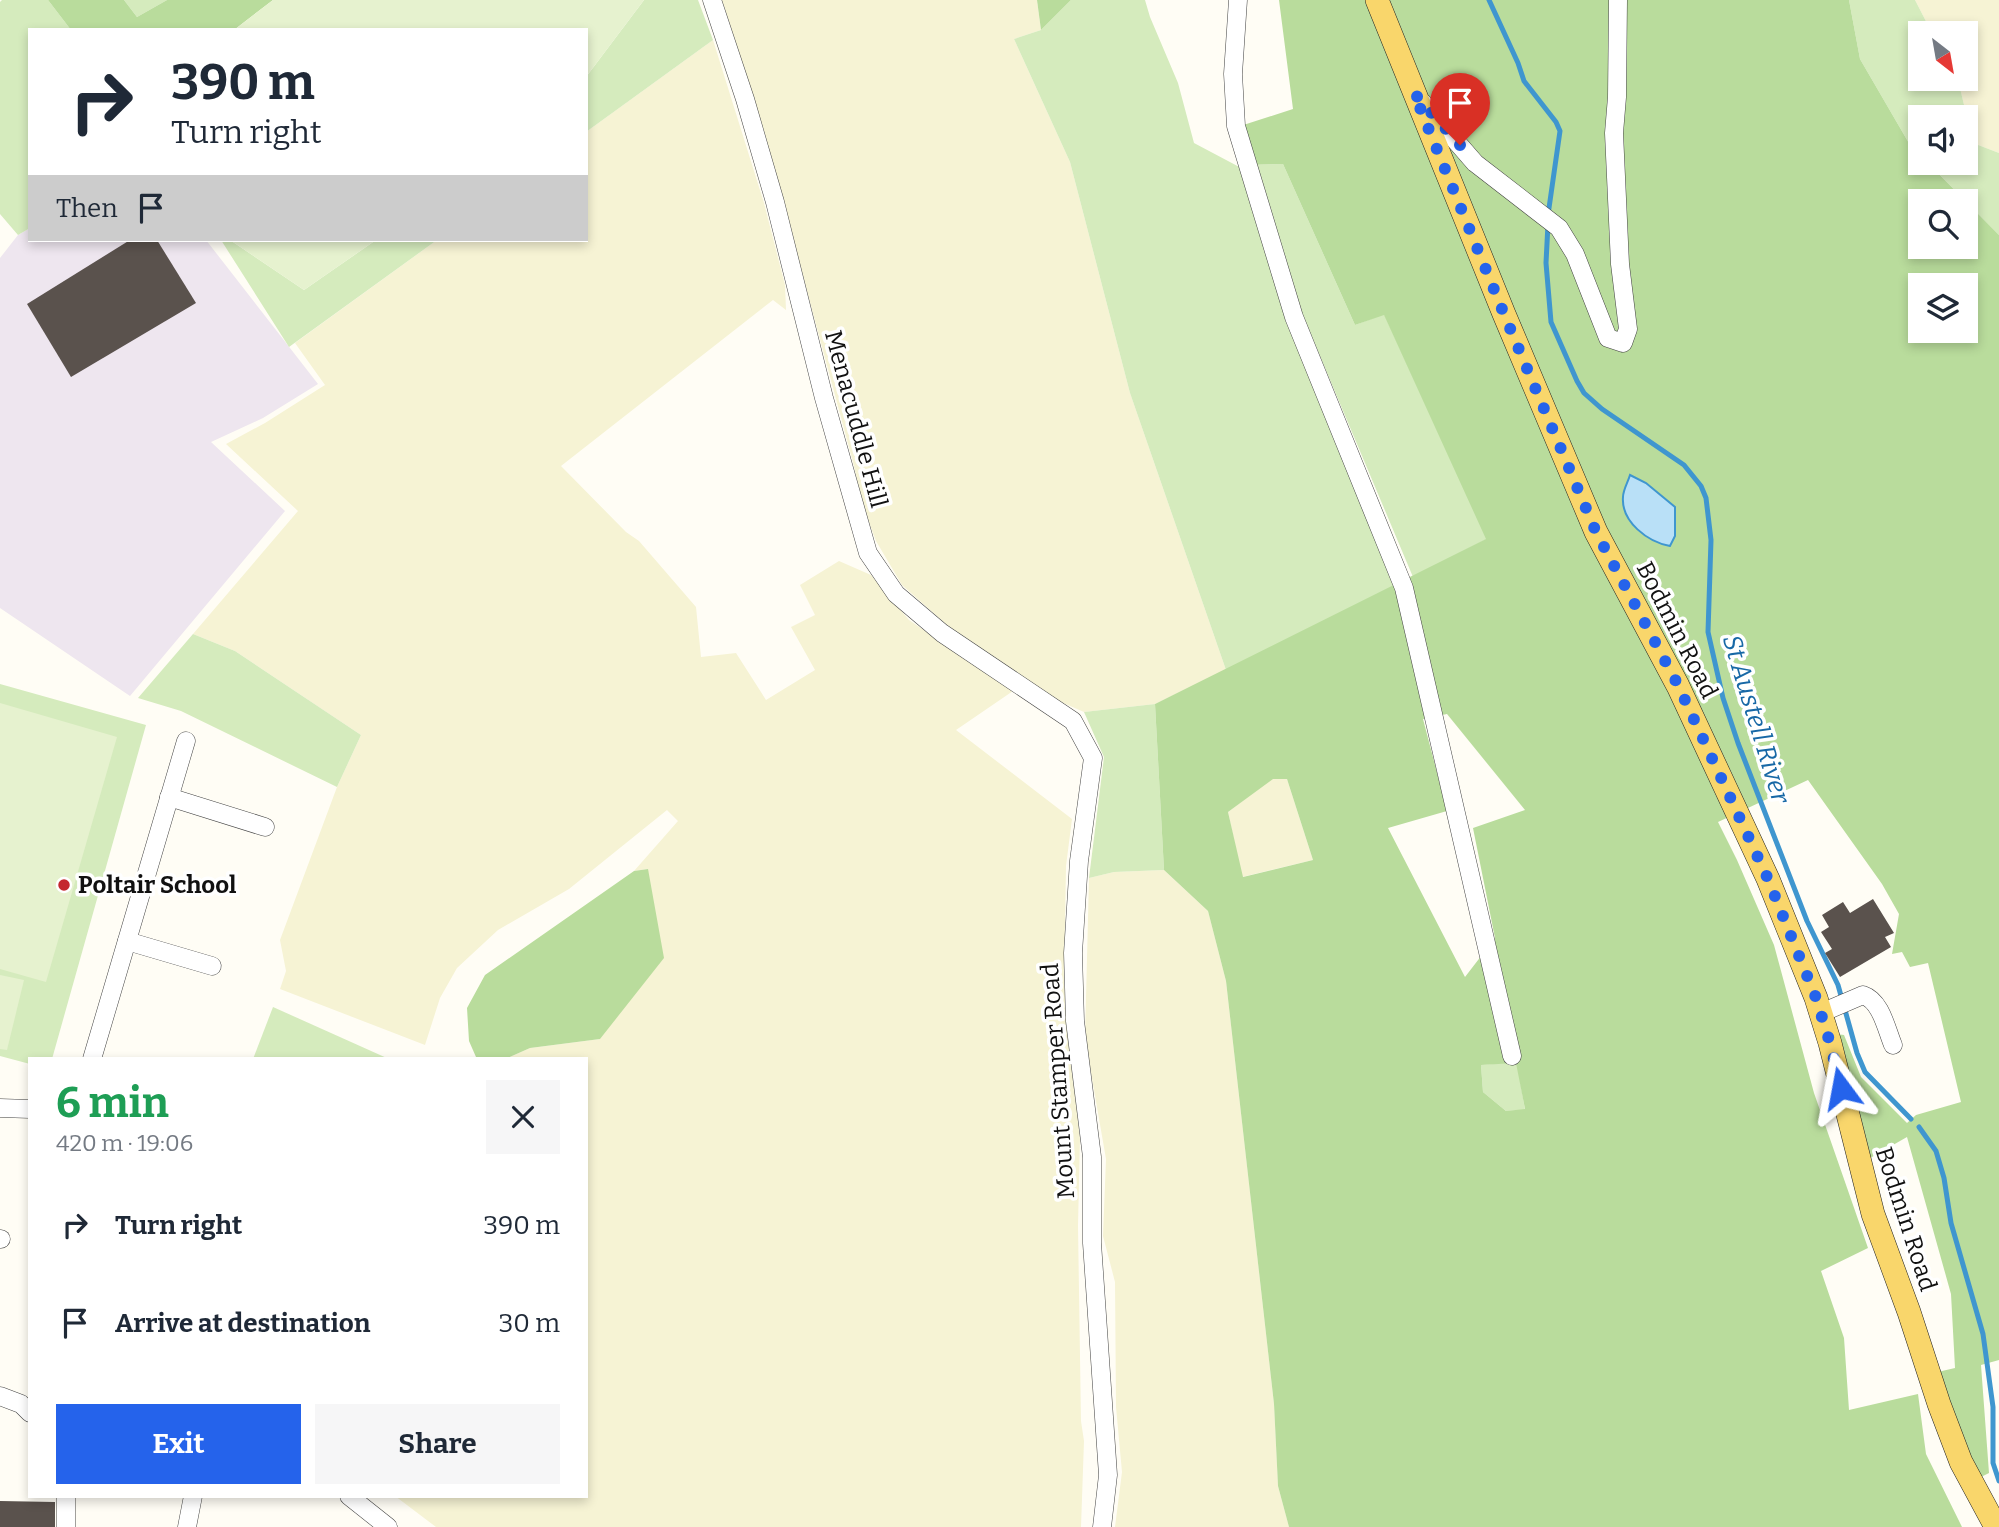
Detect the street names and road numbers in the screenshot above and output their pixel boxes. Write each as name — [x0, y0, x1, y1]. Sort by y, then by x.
street label: Menacuddle Hill — [819, 327, 893, 511]
street label: Bodmin Road — [1631, 557, 1723, 703]
street label: Mount Stamper Road — [1036, 962, 1080, 1200]
street label: Bodmin Road — [1870, 1143, 1942, 1295]

